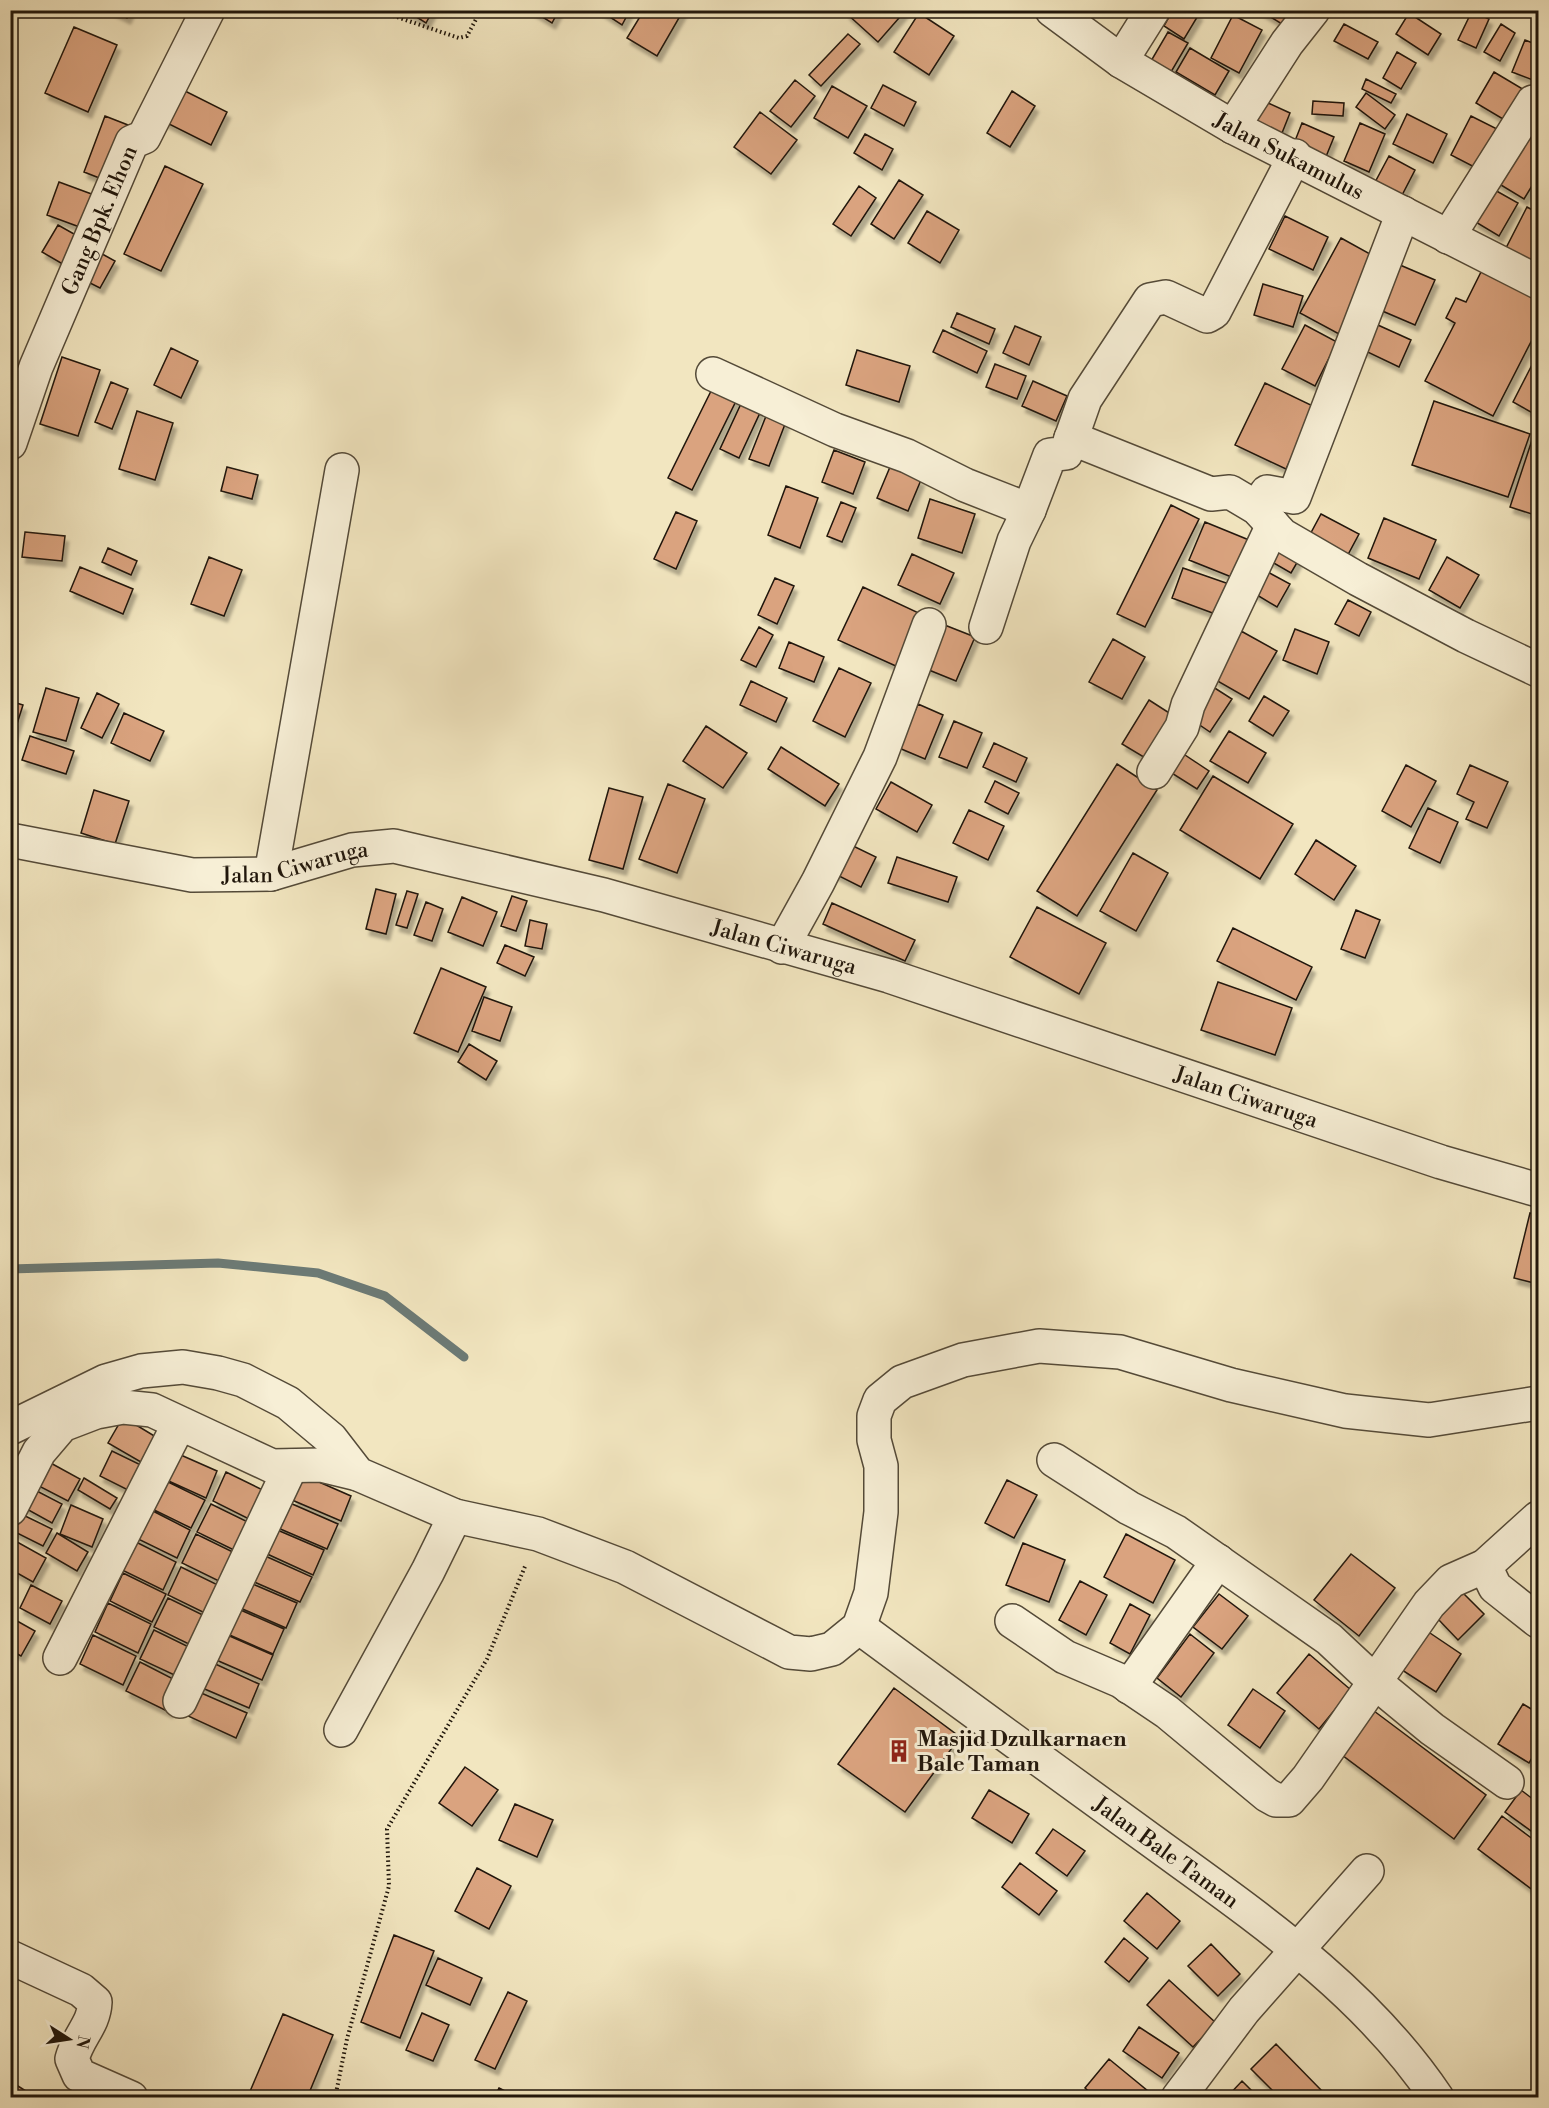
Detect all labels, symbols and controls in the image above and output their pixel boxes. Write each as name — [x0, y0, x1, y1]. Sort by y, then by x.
street label: Jalan Sukamulus — [1208, 106, 1368, 206]
street label: Gang Bpk. Ehon — [56, 142, 144, 300]
street label: Jalan Ciwaruga — [221, 836, 370, 890]
street label: Jalan Ciwaruga — [707, 914, 860, 981]
street label: Jalan Ciwaruga — [1170, 1061, 1322, 1135]
place label: Masjid Dzulkarnaen Bale Taman — [917, 1726, 1127, 1778]
building icon: Masjid Dzulkarnaen Bale Taman — [886, 1738, 912, 1764]
street label: Jalan Bale Taman — [1087, 1790, 1244, 1915]
north arrow — [39, 2009, 99, 2069]
text: N — [72, 2034, 94, 2051]

